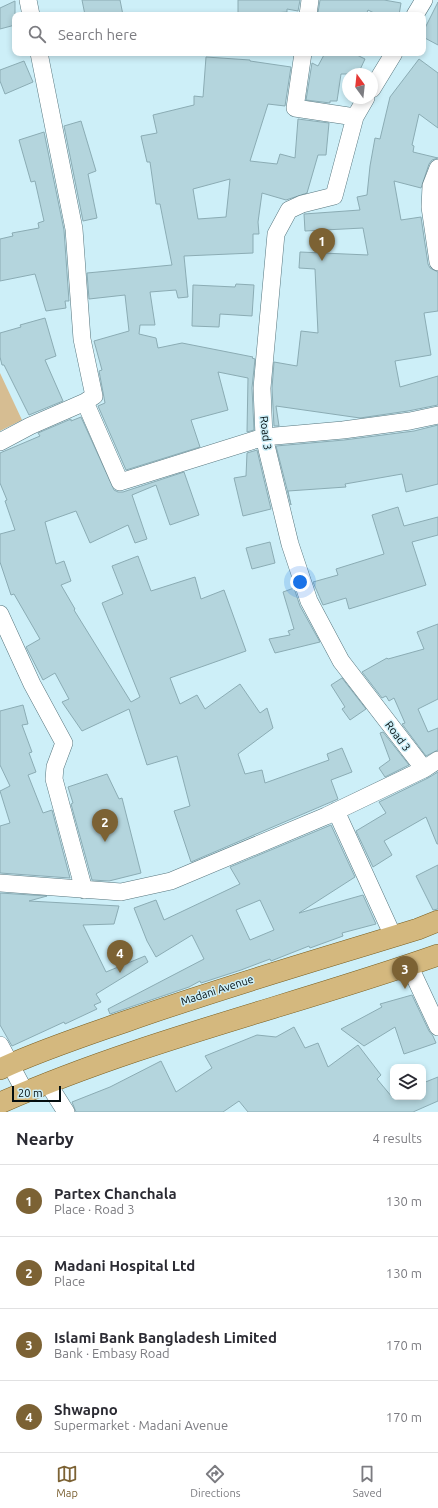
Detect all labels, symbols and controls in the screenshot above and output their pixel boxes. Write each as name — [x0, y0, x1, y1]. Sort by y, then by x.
search box — [12, 12, 426, 56]
icon: search — [26, 23, 48, 45]
text: Search here — [58, 26, 137, 43]
north arrow — [342, 68, 378, 104]
pin: 1 — [309, 228, 335, 261]
street label: Road 3 — [258, 415, 274, 451]
your location — [290, 572, 310, 592]
street label: Road 3 — [383, 719, 413, 753]
pin: 2 — [92, 809, 118, 842]
pin: 4 — [107, 940, 133, 973]
pin: 3 — [392, 956, 418, 989]
street label: Madani Avenue — [179, 973, 255, 1007]
map controls — [390, 1064, 426, 1100]
button: layers — [390, 1064, 426, 1100]
scale bar — [12, 1084, 61, 1103]
text: 20 m — [18, 1087, 42, 1099]
text: Nearby — [16, 1129, 74, 1148]
text: 4 results — [372, 1131, 422, 1145]
text: Partex Chanchala — [54, 1185, 177, 1202]
text: 1 — [25, 1194, 33, 1208]
text: 130 m — [386, 1194, 422, 1208]
text: Place · Road 3 — [54, 1202, 135, 1216]
text: Madani Hospital Ltd — [54, 1257, 195, 1274]
text: 2 — [25, 1266, 33, 1280]
text: 130 m — [386, 1266, 422, 1280]
text: Place — [54, 1274, 85, 1288]
text: Islami Bank Bangladesh Limited — [54, 1329, 277, 1346]
text: 3 — [25, 1338, 33, 1352]
text: 170 m — [386, 1338, 422, 1352]
text: Bank · Embasy Road — [54, 1346, 170, 1360]
text: Shwapno — [54, 1401, 118, 1418]
text: 4 — [25, 1410, 33, 1424]
text: 170 m — [386, 1410, 422, 1424]
text: Supermarket · Madani Avenue — [54, 1418, 228, 1432]
tab: Map — [56, 1463, 78, 1499]
tab: Directions — [190, 1463, 240, 1499]
tab: Saved — [353, 1463, 382, 1499]

